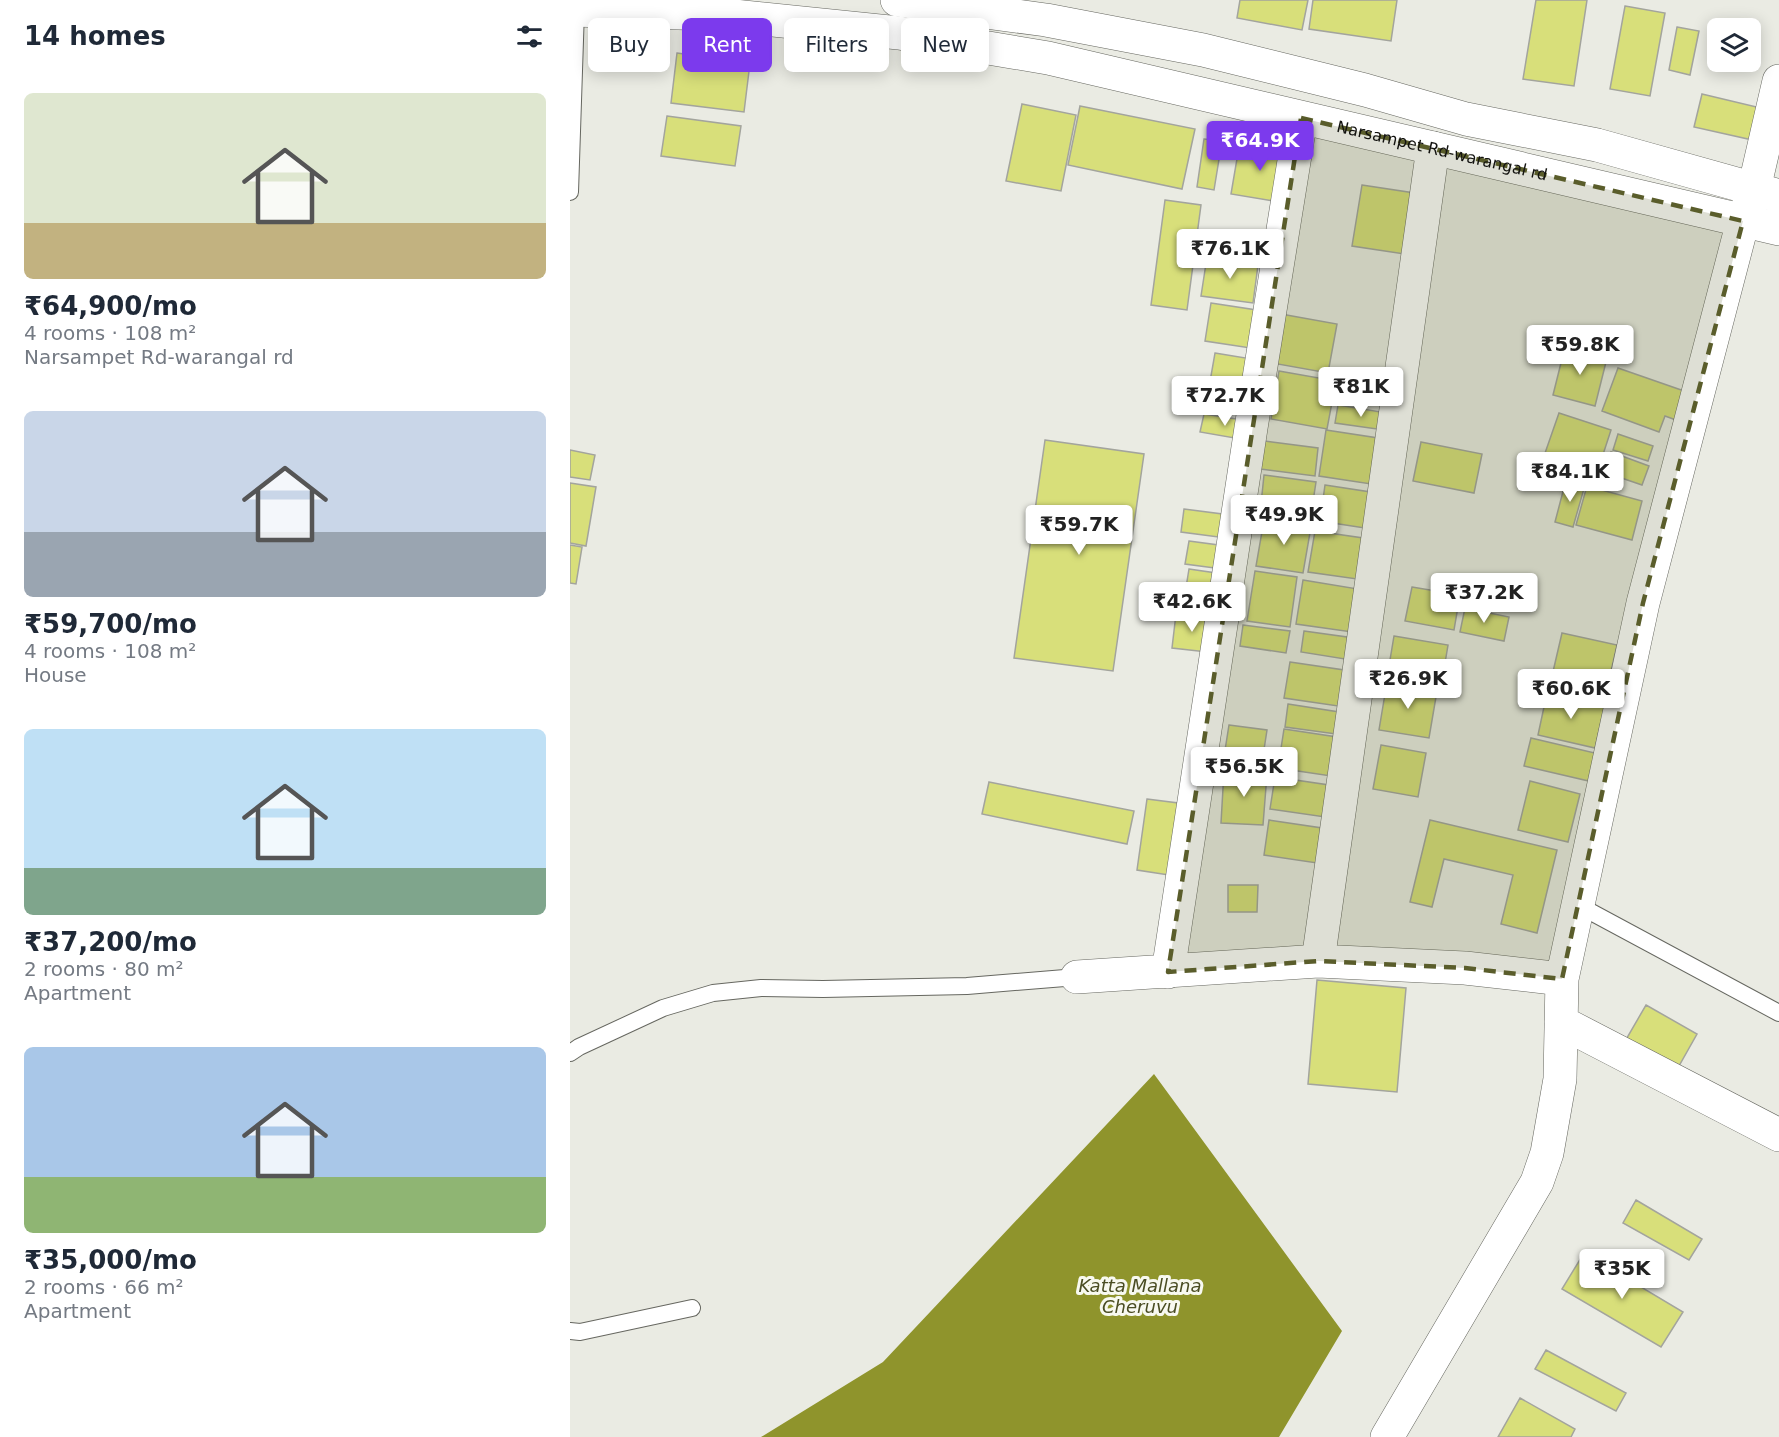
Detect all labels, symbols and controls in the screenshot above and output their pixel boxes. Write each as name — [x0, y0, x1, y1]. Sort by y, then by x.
chip: Buy — [588, 18, 670, 72]
chip: Rent — [682, 18, 772, 72]
chip: Filters — [784, 18, 889, 72]
chip: New — [901, 18, 989, 72]
map controls — [1707, 18, 1761, 72]
button: layers — [1707, 18, 1761, 72]
icon: filters — [513, 20, 546, 53]
text: 14 homes — [24, 21, 166, 51]
street label: Narsampet Rd-warangal rd — [1335, 117, 1549, 185]
pin: ₹64.9K — [1211, 121, 1309, 172]
text: ₹64.9K — [1221, 128, 1299, 152]
icon: home — [231, 132, 339, 240]
pin: ₹76.1K — [1181, 229, 1279, 280]
text: ₹76.1K — [1191, 236, 1269, 260]
text: ₹64,900/mo — [24, 291, 197, 321]
text: 4 rooms · 108 m² — [24, 321, 196, 345]
pin: ₹59.8K — [1531, 325, 1629, 376]
text: ₹59.8K — [1541, 332, 1619, 356]
text: Narsampet Rd-warangal rd — [24, 345, 294, 369]
pin: ₹81K — [1325, 367, 1397, 418]
text: ₹81K — [1332, 374, 1390, 398]
pin: ₹72.7K — [1176, 376, 1274, 427]
text: ₹72.7K — [1186, 383, 1264, 407]
icon: home — [231, 450, 339, 558]
pin: ₹84.1K — [1521, 452, 1619, 503]
text: ₹84.1K — [1531, 459, 1609, 483]
pin: ₹49.9K — [1235, 495, 1333, 546]
text: ₹49.9K — [1245, 502, 1323, 526]
pin: ₹59.7K — [1030, 505, 1128, 556]
text: ₹59.7K — [1040, 512, 1118, 536]
pin: ₹37.2K — [1435, 573, 1533, 624]
text: ₹37.2K — [1445, 580, 1523, 604]
pin: ₹42.6K — [1143, 582, 1241, 633]
text: ₹42.6K — [1153, 589, 1231, 613]
text: ₹59,700/mo — [24, 609, 197, 639]
text: 4 rooms · 108 m² — [24, 639, 196, 663]
pin: ₹26.9K — [1359, 659, 1457, 710]
text: House — [24, 663, 87, 687]
text: ₹26.9K — [1369, 666, 1447, 690]
pin: ₹60.6K — [1522, 669, 1620, 720]
text: ₹60.6K — [1532, 676, 1610, 700]
pin: ₹56.5K — [1195, 747, 1293, 798]
text: ₹56.5K — [1205, 754, 1283, 778]
icon: home — [231, 768, 339, 876]
text: ₹37,200/mo — [24, 927, 197, 957]
text: 2 rooms · 80 m² — [24, 957, 184, 981]
text: Apartment — [24, 981, 131, 1005]
icon: home — [231, 1086, 339, 1194]
text: ₹35,000/mo — [24, 1245, 197, 1275]
pin: ₹35K — [1586, 1249, 1658, 1300]
text: ₹35K — [1593, 1256, 1651, 1280]
text: 2 rooms · 66 m² — [24, 1275, 184, 1299]
water label: Katta Mallana Cheruvu — [1078, 1275, 1202, 1317]
text: Apartment — [24, 1299, 131, 1323]

